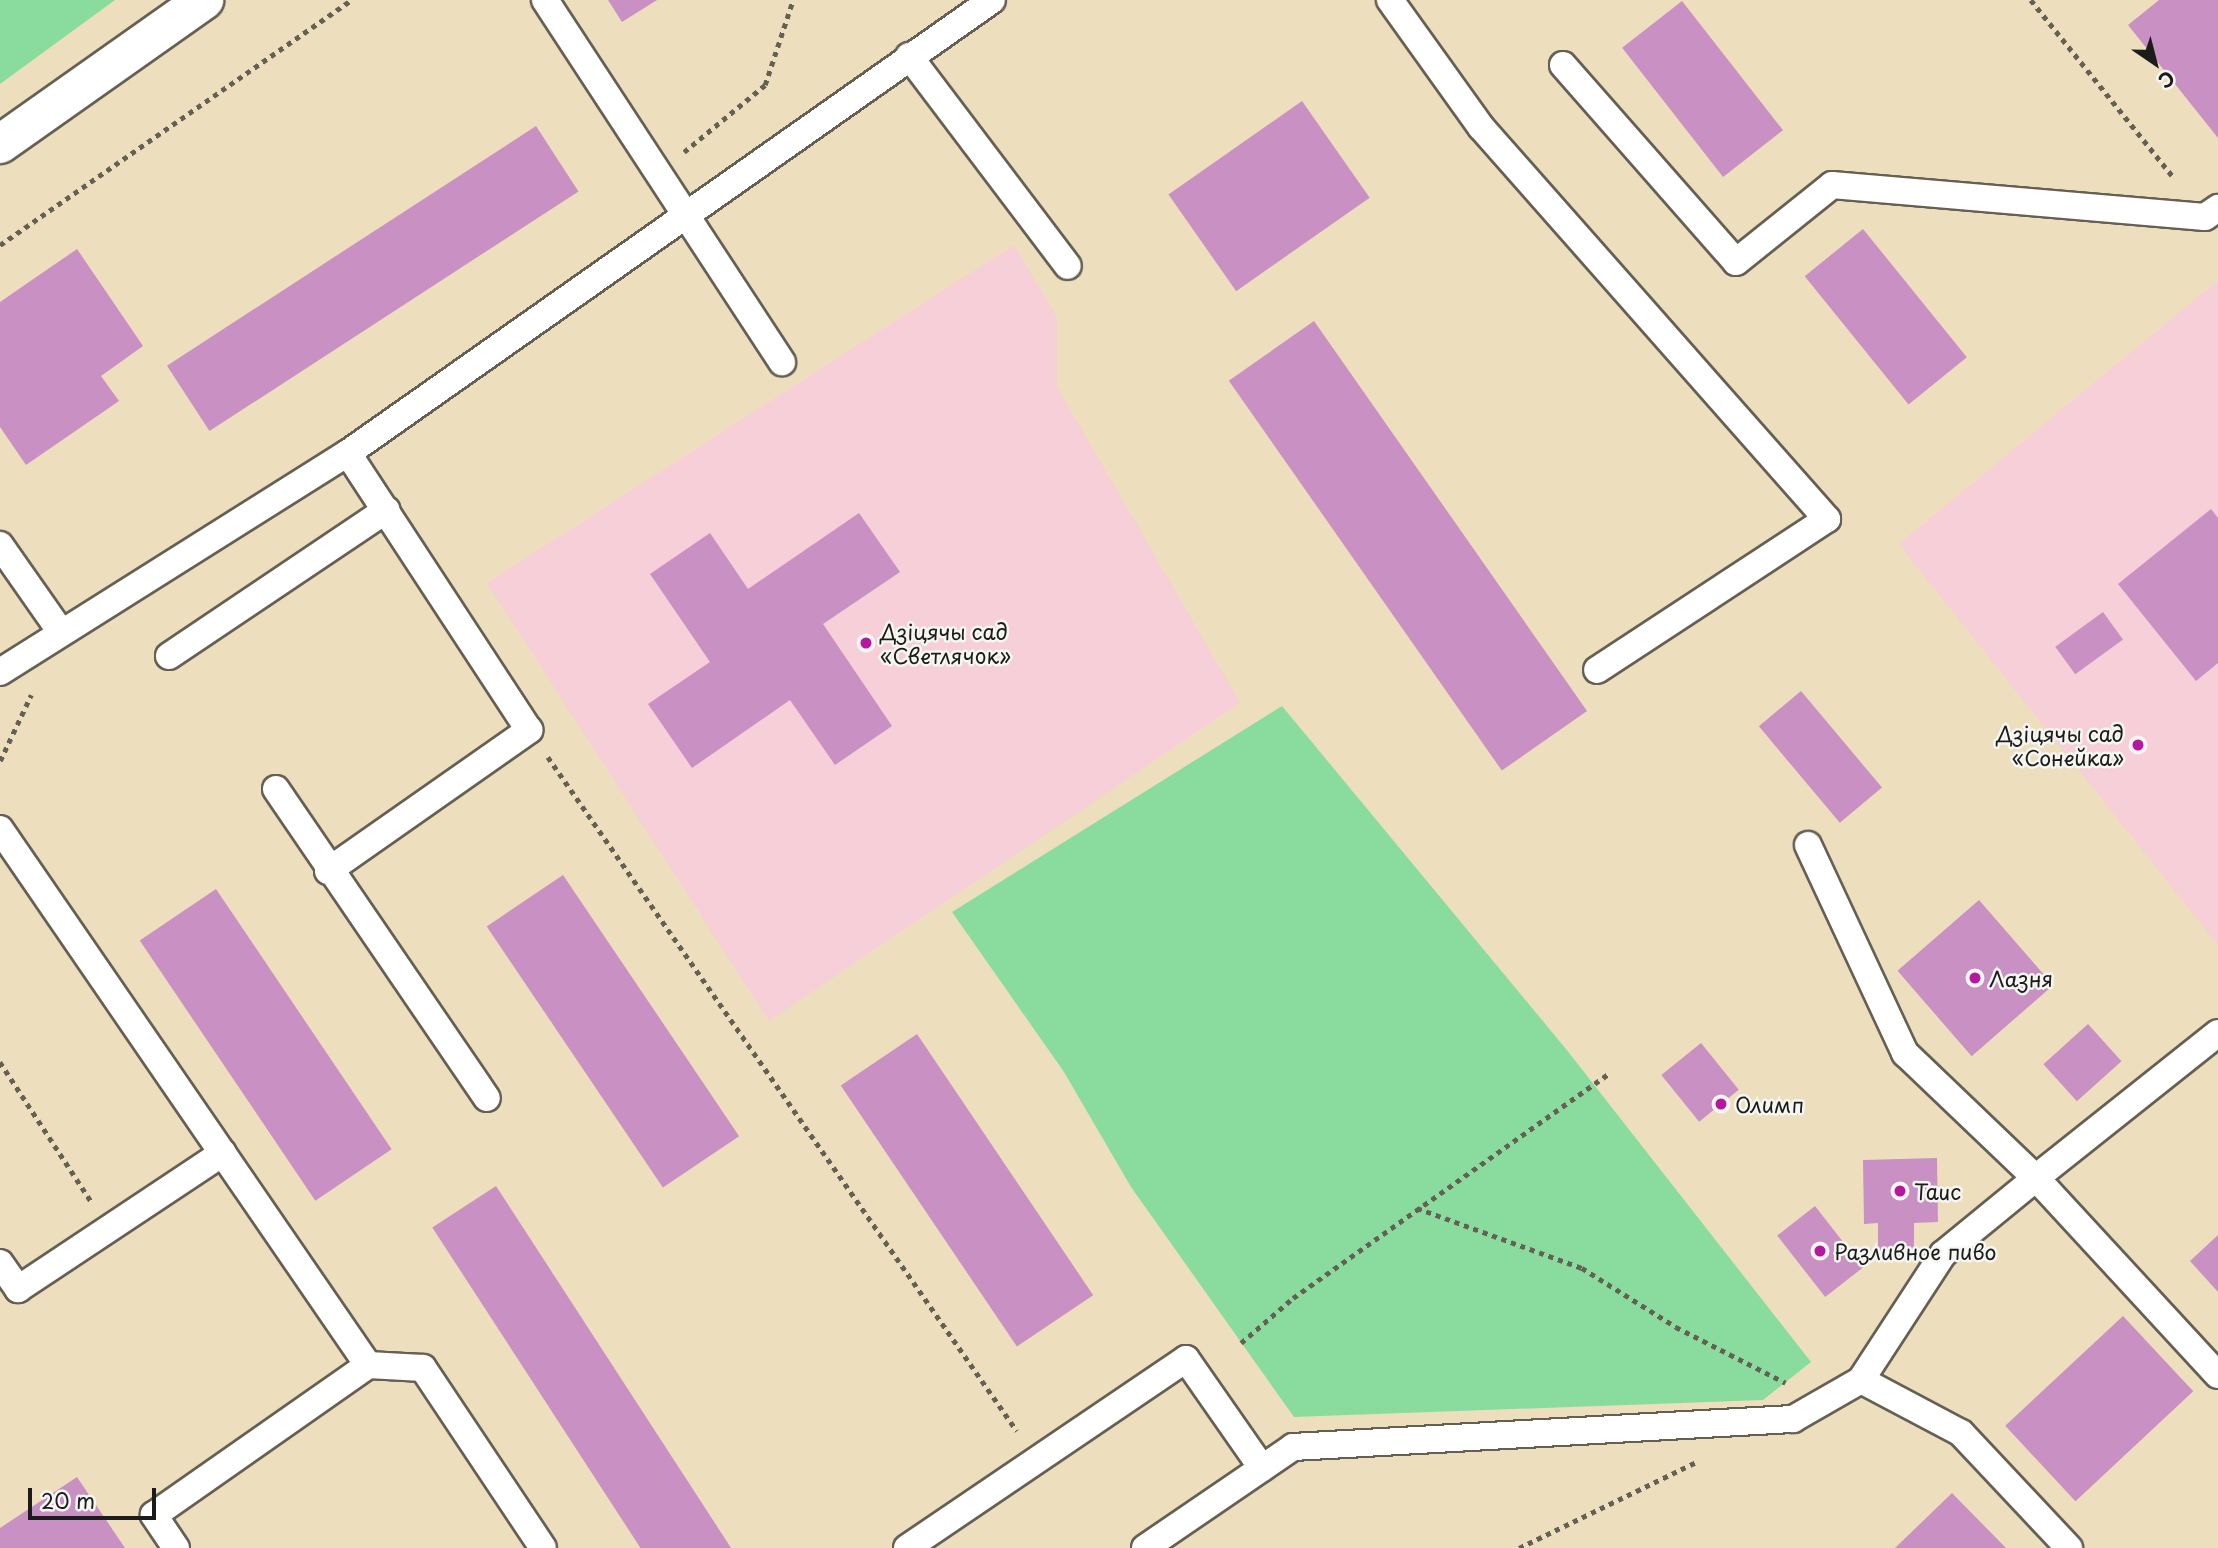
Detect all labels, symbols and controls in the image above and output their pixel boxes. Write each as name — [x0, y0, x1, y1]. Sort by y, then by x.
north arrow — [2120, 28, 2190, 98]
text: С — [2153, 65, 2181, 96]
place label: Дзіцячы сад «Светлячок» — [880, 618, 1011, 668]
marker: Дзіцячы сад «Светлячок» — [858, 635, 874, 651]
place label: Дзіцячы сад «Сонейка» — [1995, 720, 2124, 770]
marker: Дзіцячы сад «Сонейка» — [2130, 737, 2146, 753]
place label: Лазня — [1989, 965, 2053, 991]
marker: Лазня — [1967, 970, 1983, 986]
place label: Олимп — [1735, 1091, 1804, 1117]
marker: Олимп — [1713, 1096, 1729, 1112]
place label: Таис — [1914, 1178, 1961, 1204]
marker: Таис — [1892, 1183, 1908, 1199]
place label: Разливное пиво — [1834, 1238, 1998, 1264]
marker: Разливное пиво — [1812, 1243, 1828, 1259]
scale bar — [32, 1474, 159, 1518]
text: 20 m — [41, 1484, 95, 1516]

